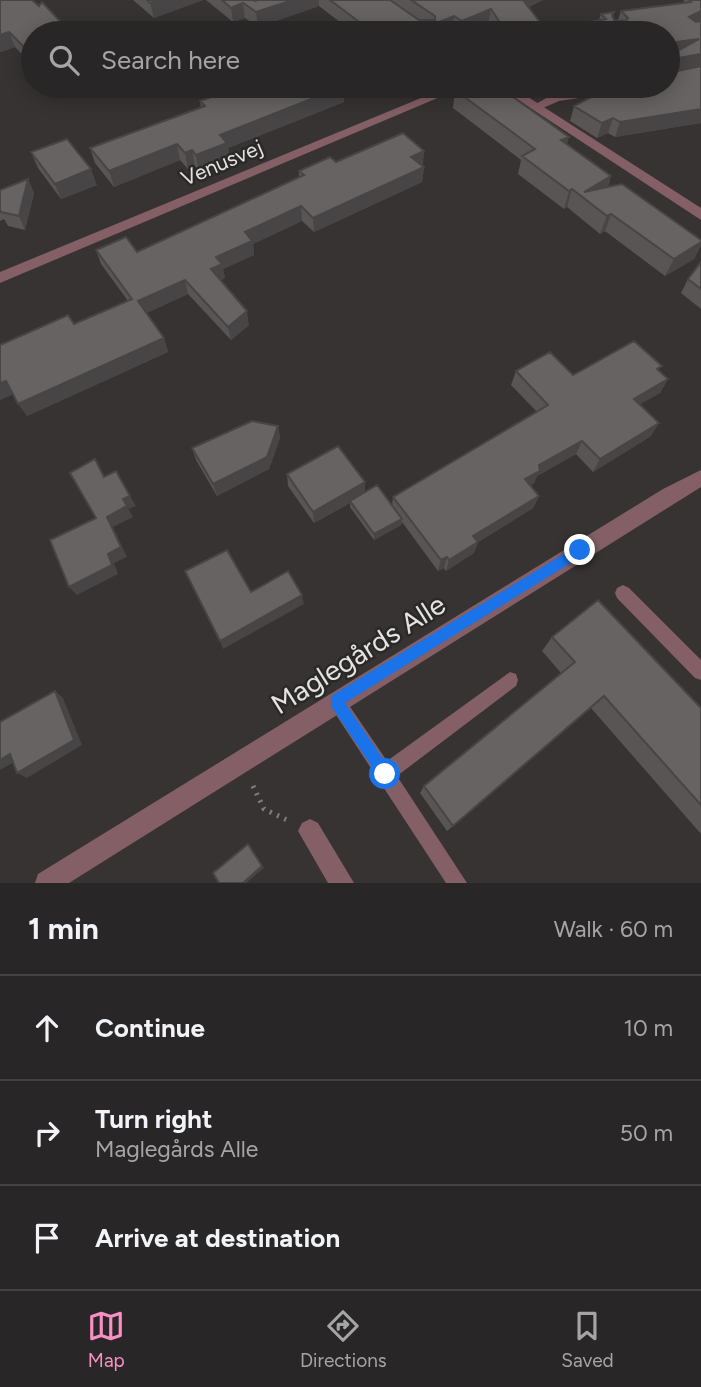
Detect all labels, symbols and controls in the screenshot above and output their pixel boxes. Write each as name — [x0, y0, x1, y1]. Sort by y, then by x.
search box — [21, 21, 680, 98]
icon: search — [45, 41, 83, 79]
text: Search here — [101, 44, 240, 76]
street label: Venusvej — [177, 134, 266, 191]
route end — [564, 534, 595, 565]
street label: Maglegårds Alle — [265, 587, 451, 721]
route start — [369, 758, 400, 789]
text: 1 min — [28, 910, 99, 947]
text: Walk · 60 m — [554, 915, 673, 943]
icon: ahead — [28, 1009, 66, 1047]
text: Continue — [95, 1012, 205, 1044]
text: 10 m — [624, 1014, 673, 1042]
text: Turn right — [95, 1103, 212, 1135]
icon: right — [28, 1114, 66, 1152]
text: 50 m — [620, 1119, 673, 1147]
text: Maglegårds Alle — [95, 1135, 258, 1163]
icon: arrive — [28, 1219, 66, 1257]
text: Arrive at destination — [95, 1222, 340, 1254]
tab: Map — [87, 1307, 125, 1372]
tab: Directions — [300, 1307, 387, 1372]
tab: Saved — [561, 1307, 614, 1372]

